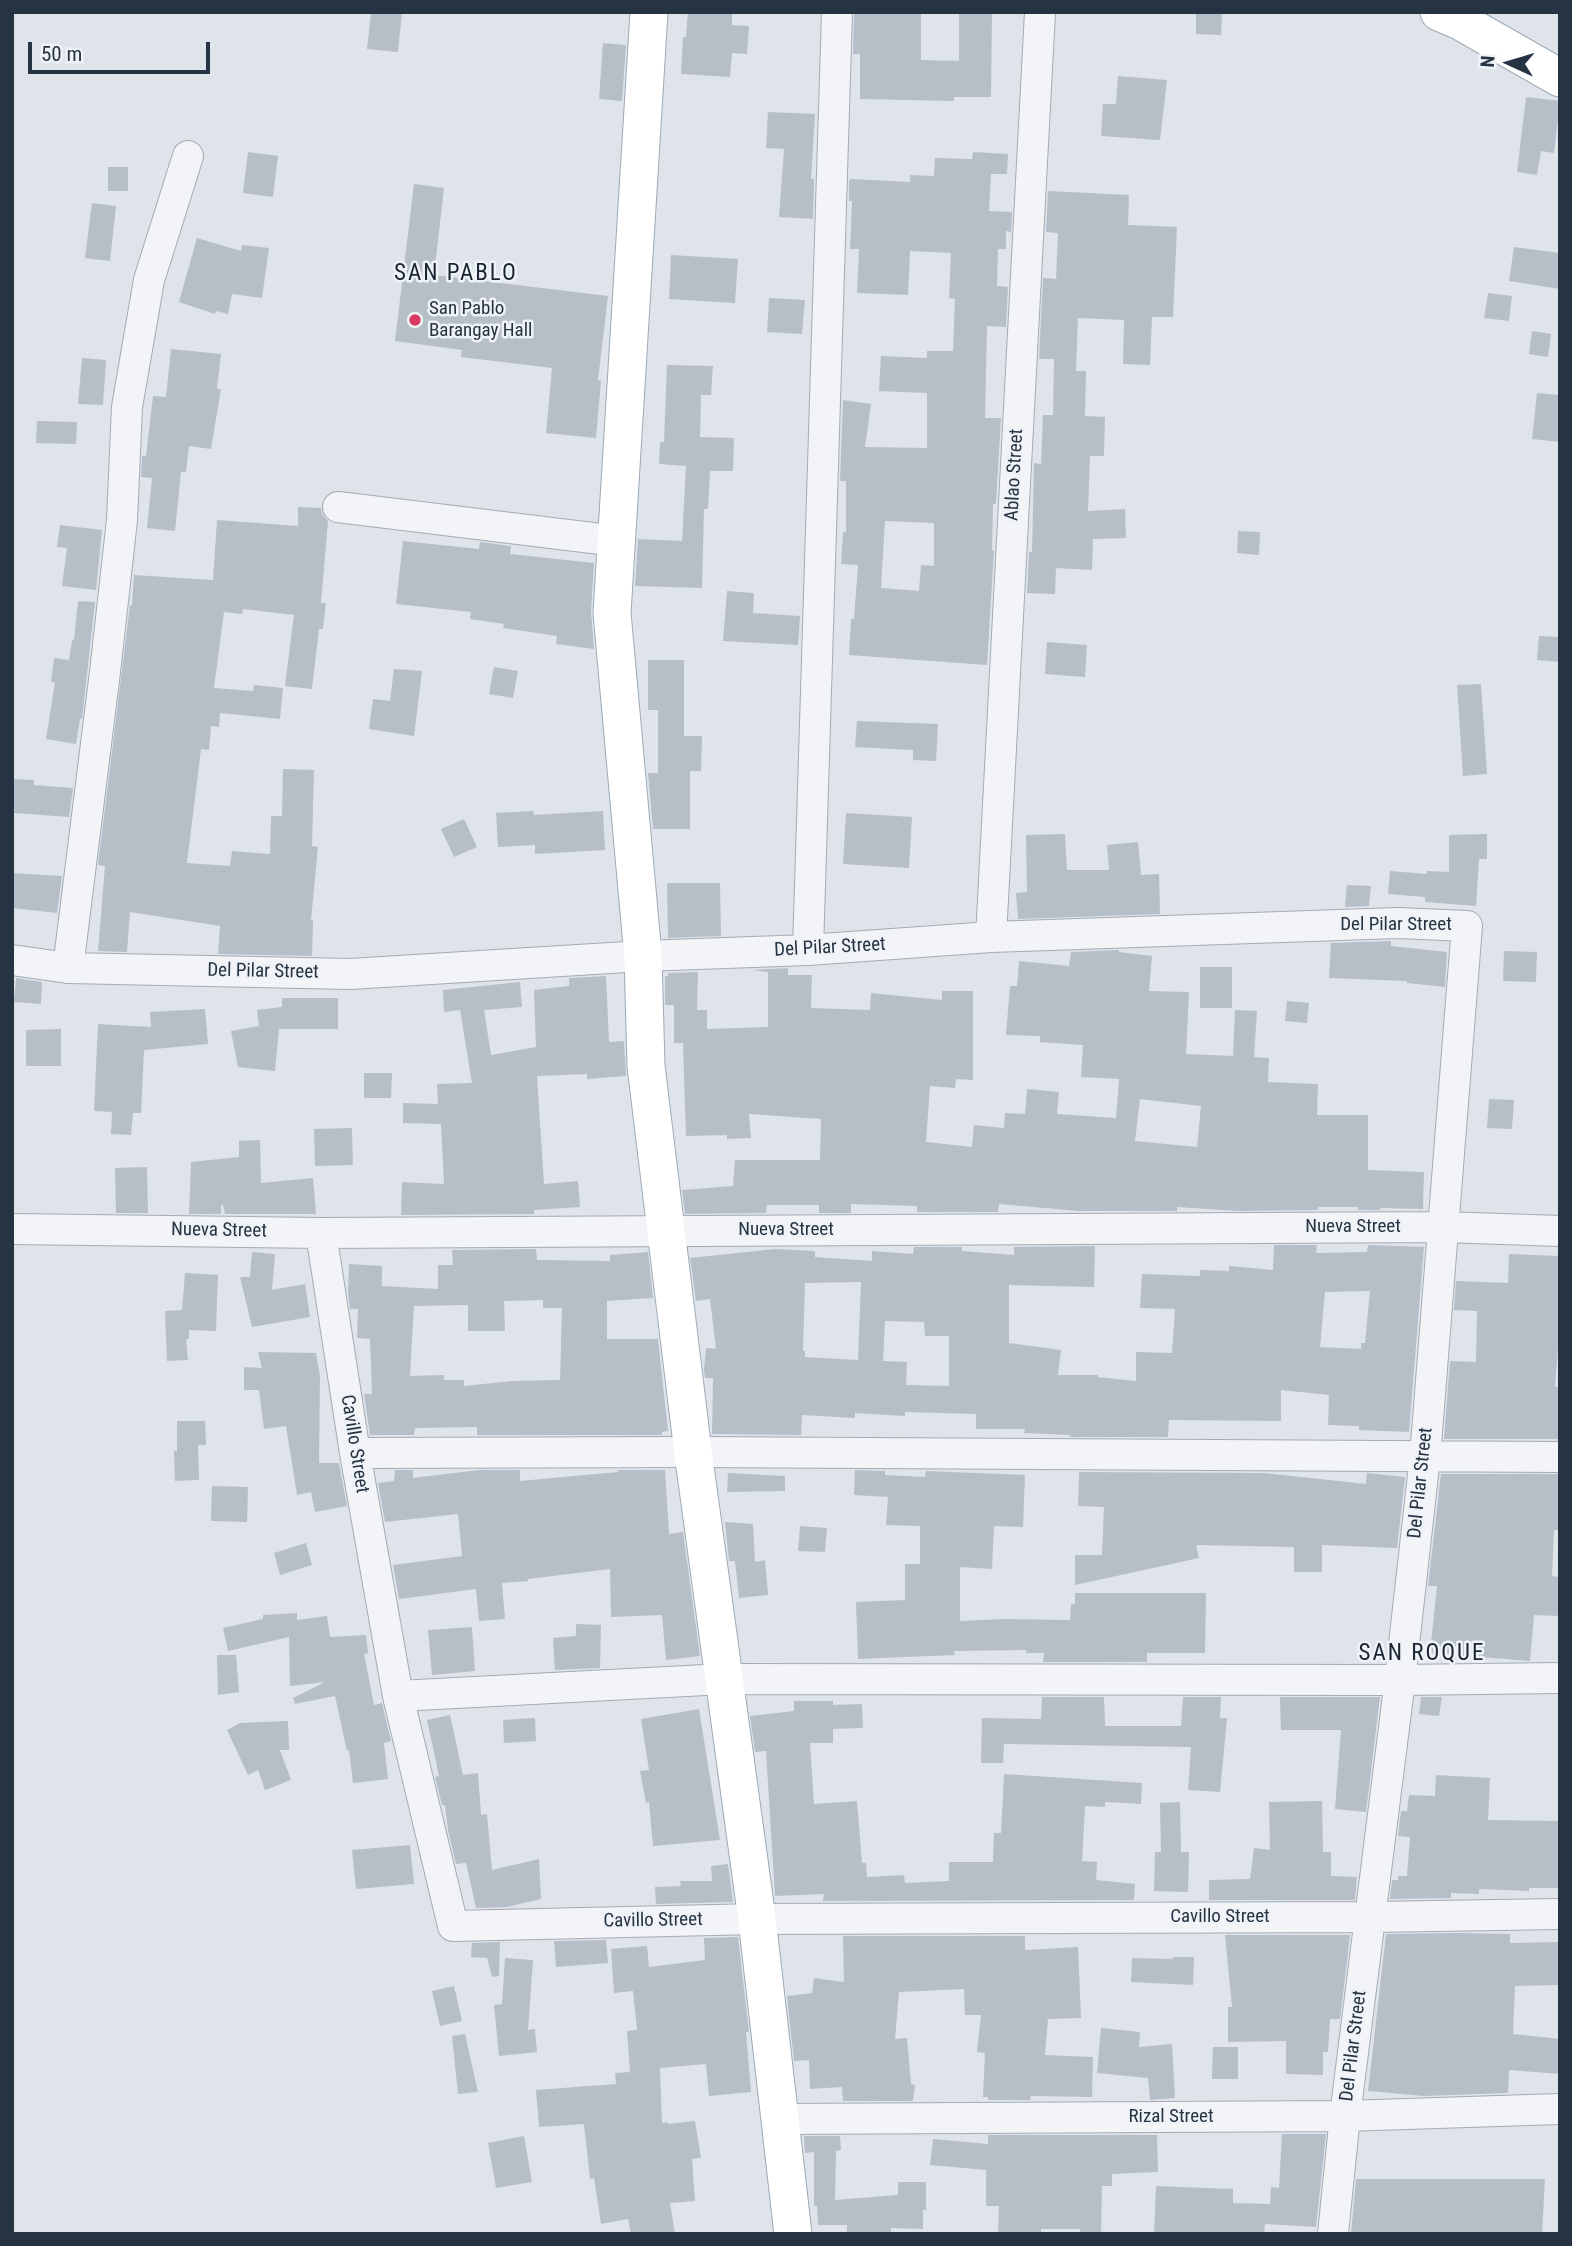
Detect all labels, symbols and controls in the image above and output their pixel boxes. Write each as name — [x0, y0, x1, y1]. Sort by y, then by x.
scale bar — [32, 28, 214, 72]
north arrow — [1474, 28, 1544, 98]
text: 50 m — [41, 42, 82, 66]
text: N — [1476, 55, 1499, 68]
district label: SAN PABLO — [395, 260, 517, 288]
place label: San Pablo Barangay Hall — [429, 298, 532, 342]
marker: San Pablo Barangay Hall — [407, 312, 423, 328]
street label: Ablao Street — [1001, 428, 1029, 522]
street label: Del Pilar Street — [1340, 914, 1452, 936]
street label: Del Pilar Street — [774, 934, 886, 962]
street label: Del Pilar Street — [207, 960, 319, 984]
street label: Nueva Street — [1305, 1216, 1401, 1238]
street label: Nueva Street — [171, 1219, 267, 1243]
street label: Nueva Street — [738, 1219, 834, 1241]
street label: Cavillo Street — [335, 1393, 373, 1495]
street label: Del Pilar Street — [1404, 1426, 1438, 1540]
district label: SAN ROQUE — [1360, 1640, 1484, 1668]
street label: Cavillo Street — [1170, 1906, 1270, 1928]
street label: Cavillo Street — [603, 1909, 703, 1933]
street label: Del Pilar Street — [1336, 1989, 1372, 2103]
street label: Rizal Street — [1128, 2106, 1214, 2128]

